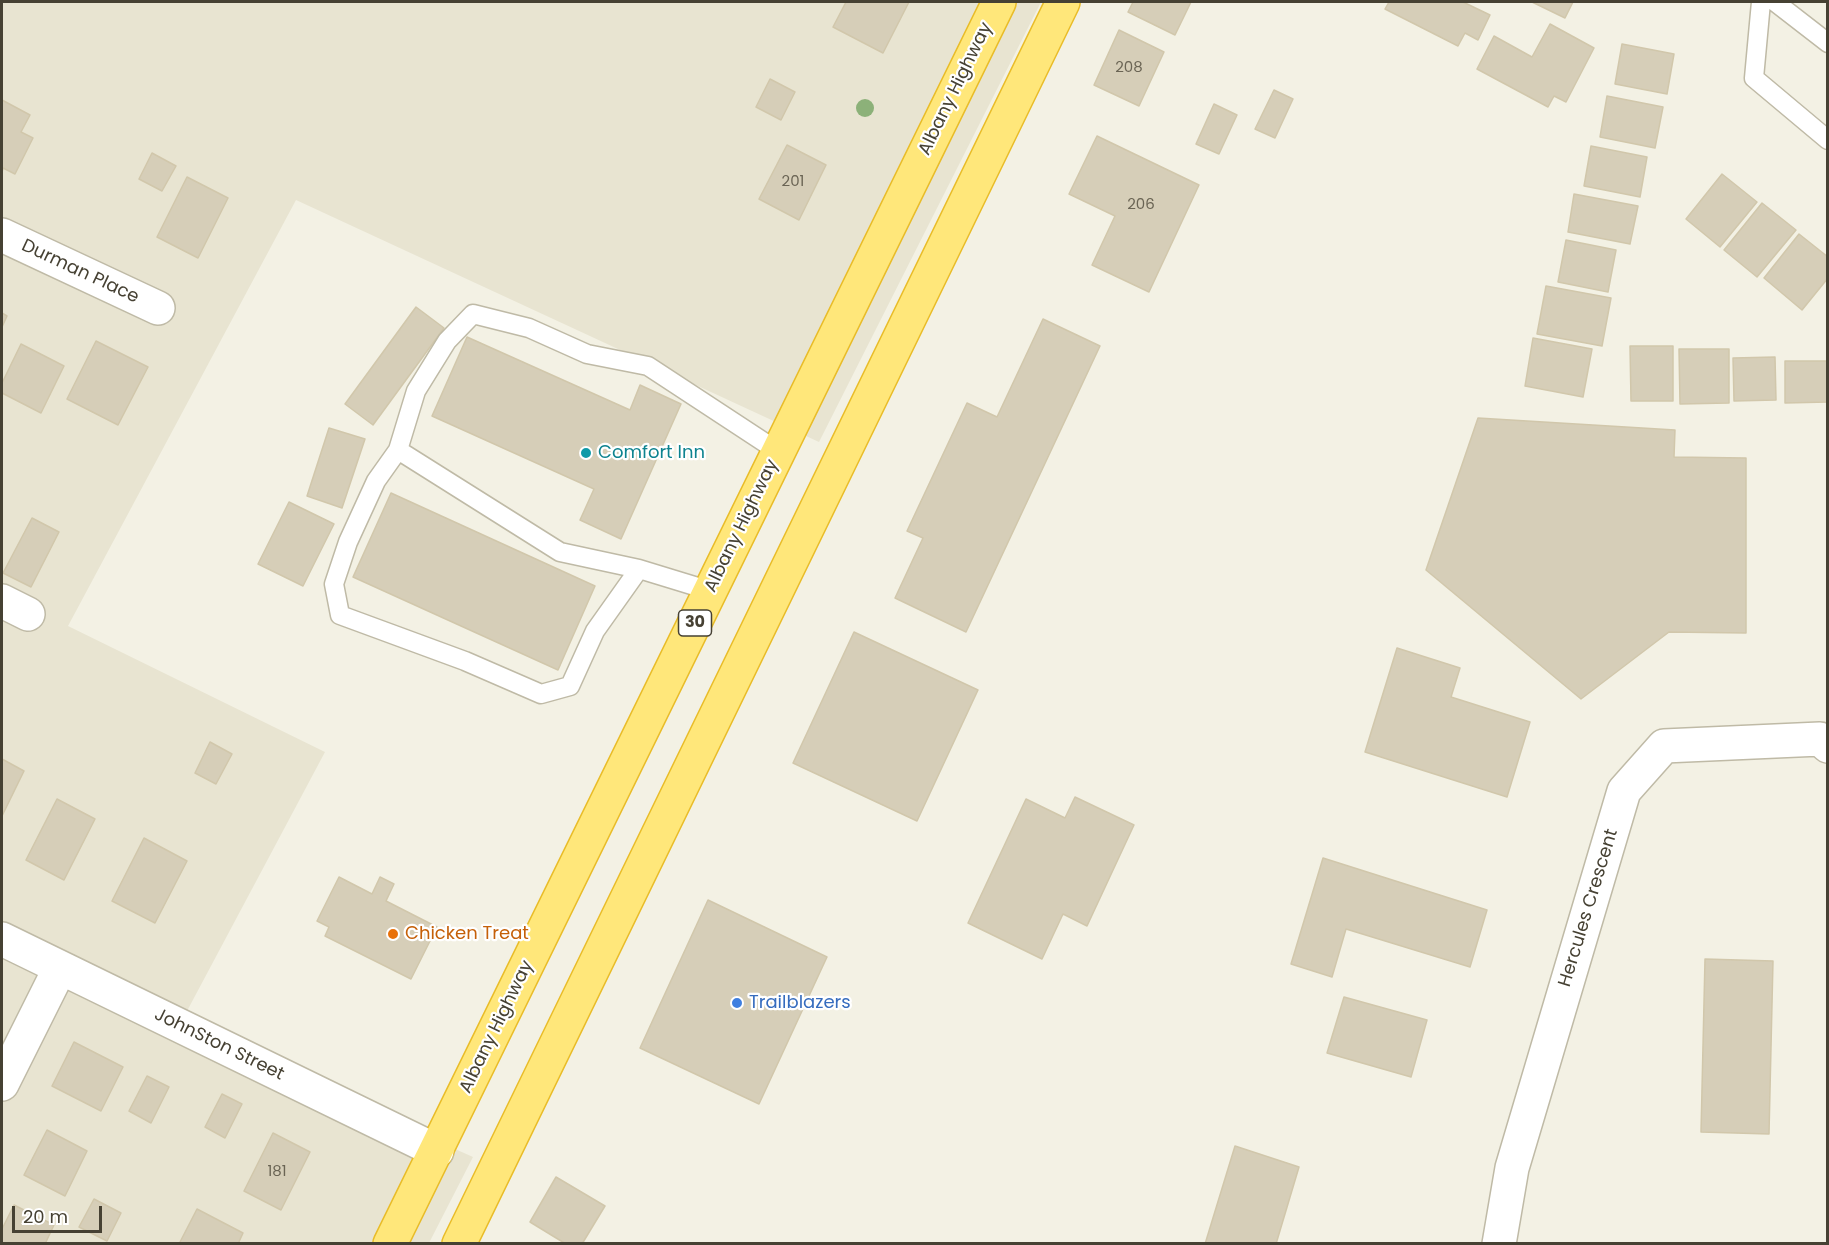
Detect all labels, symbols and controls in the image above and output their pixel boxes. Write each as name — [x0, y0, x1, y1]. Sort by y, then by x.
street label: Albany Highway — [915, 19, 997, 159]
house number: 208 — [1115, 59, 1143, 77]
house number: 201 — [782, 173, 804, 191]
house number: 206 — [1127, 196, 1155, 214]
street label: Durman Place — [18, 235, 142, 309]
place label: Comfort Inn — [598, 442, 705, 464]
marker: Comfort Inn — [579, 446, 593, 460]
street label: Albany Highway — [701, 456, 783, 596]
road number: 30 — [678, 610, 712, 636]
street label: Hercules Crescent — [1555, 826, 1623, 990]
place label: Chicken Treat — [405, 923, 529, 945]
marker: Chicken Treat — [386, 927, 400, 941]
street label: Albany Highway — [456, 957, 538, 1097]
place label: Trailblazers — [749, 992, 851, 1014]
marker: Trailblazers — [730, 996, 744, 1010]
street label: JohnSton Street — [151, 1004, 287, 1086]
house number: 181 — [267, 1163, 287, 1181]
scale bar — [15, 1194, 105, 1232]
text: 20 m — [23, 1204, 68, 1229]

